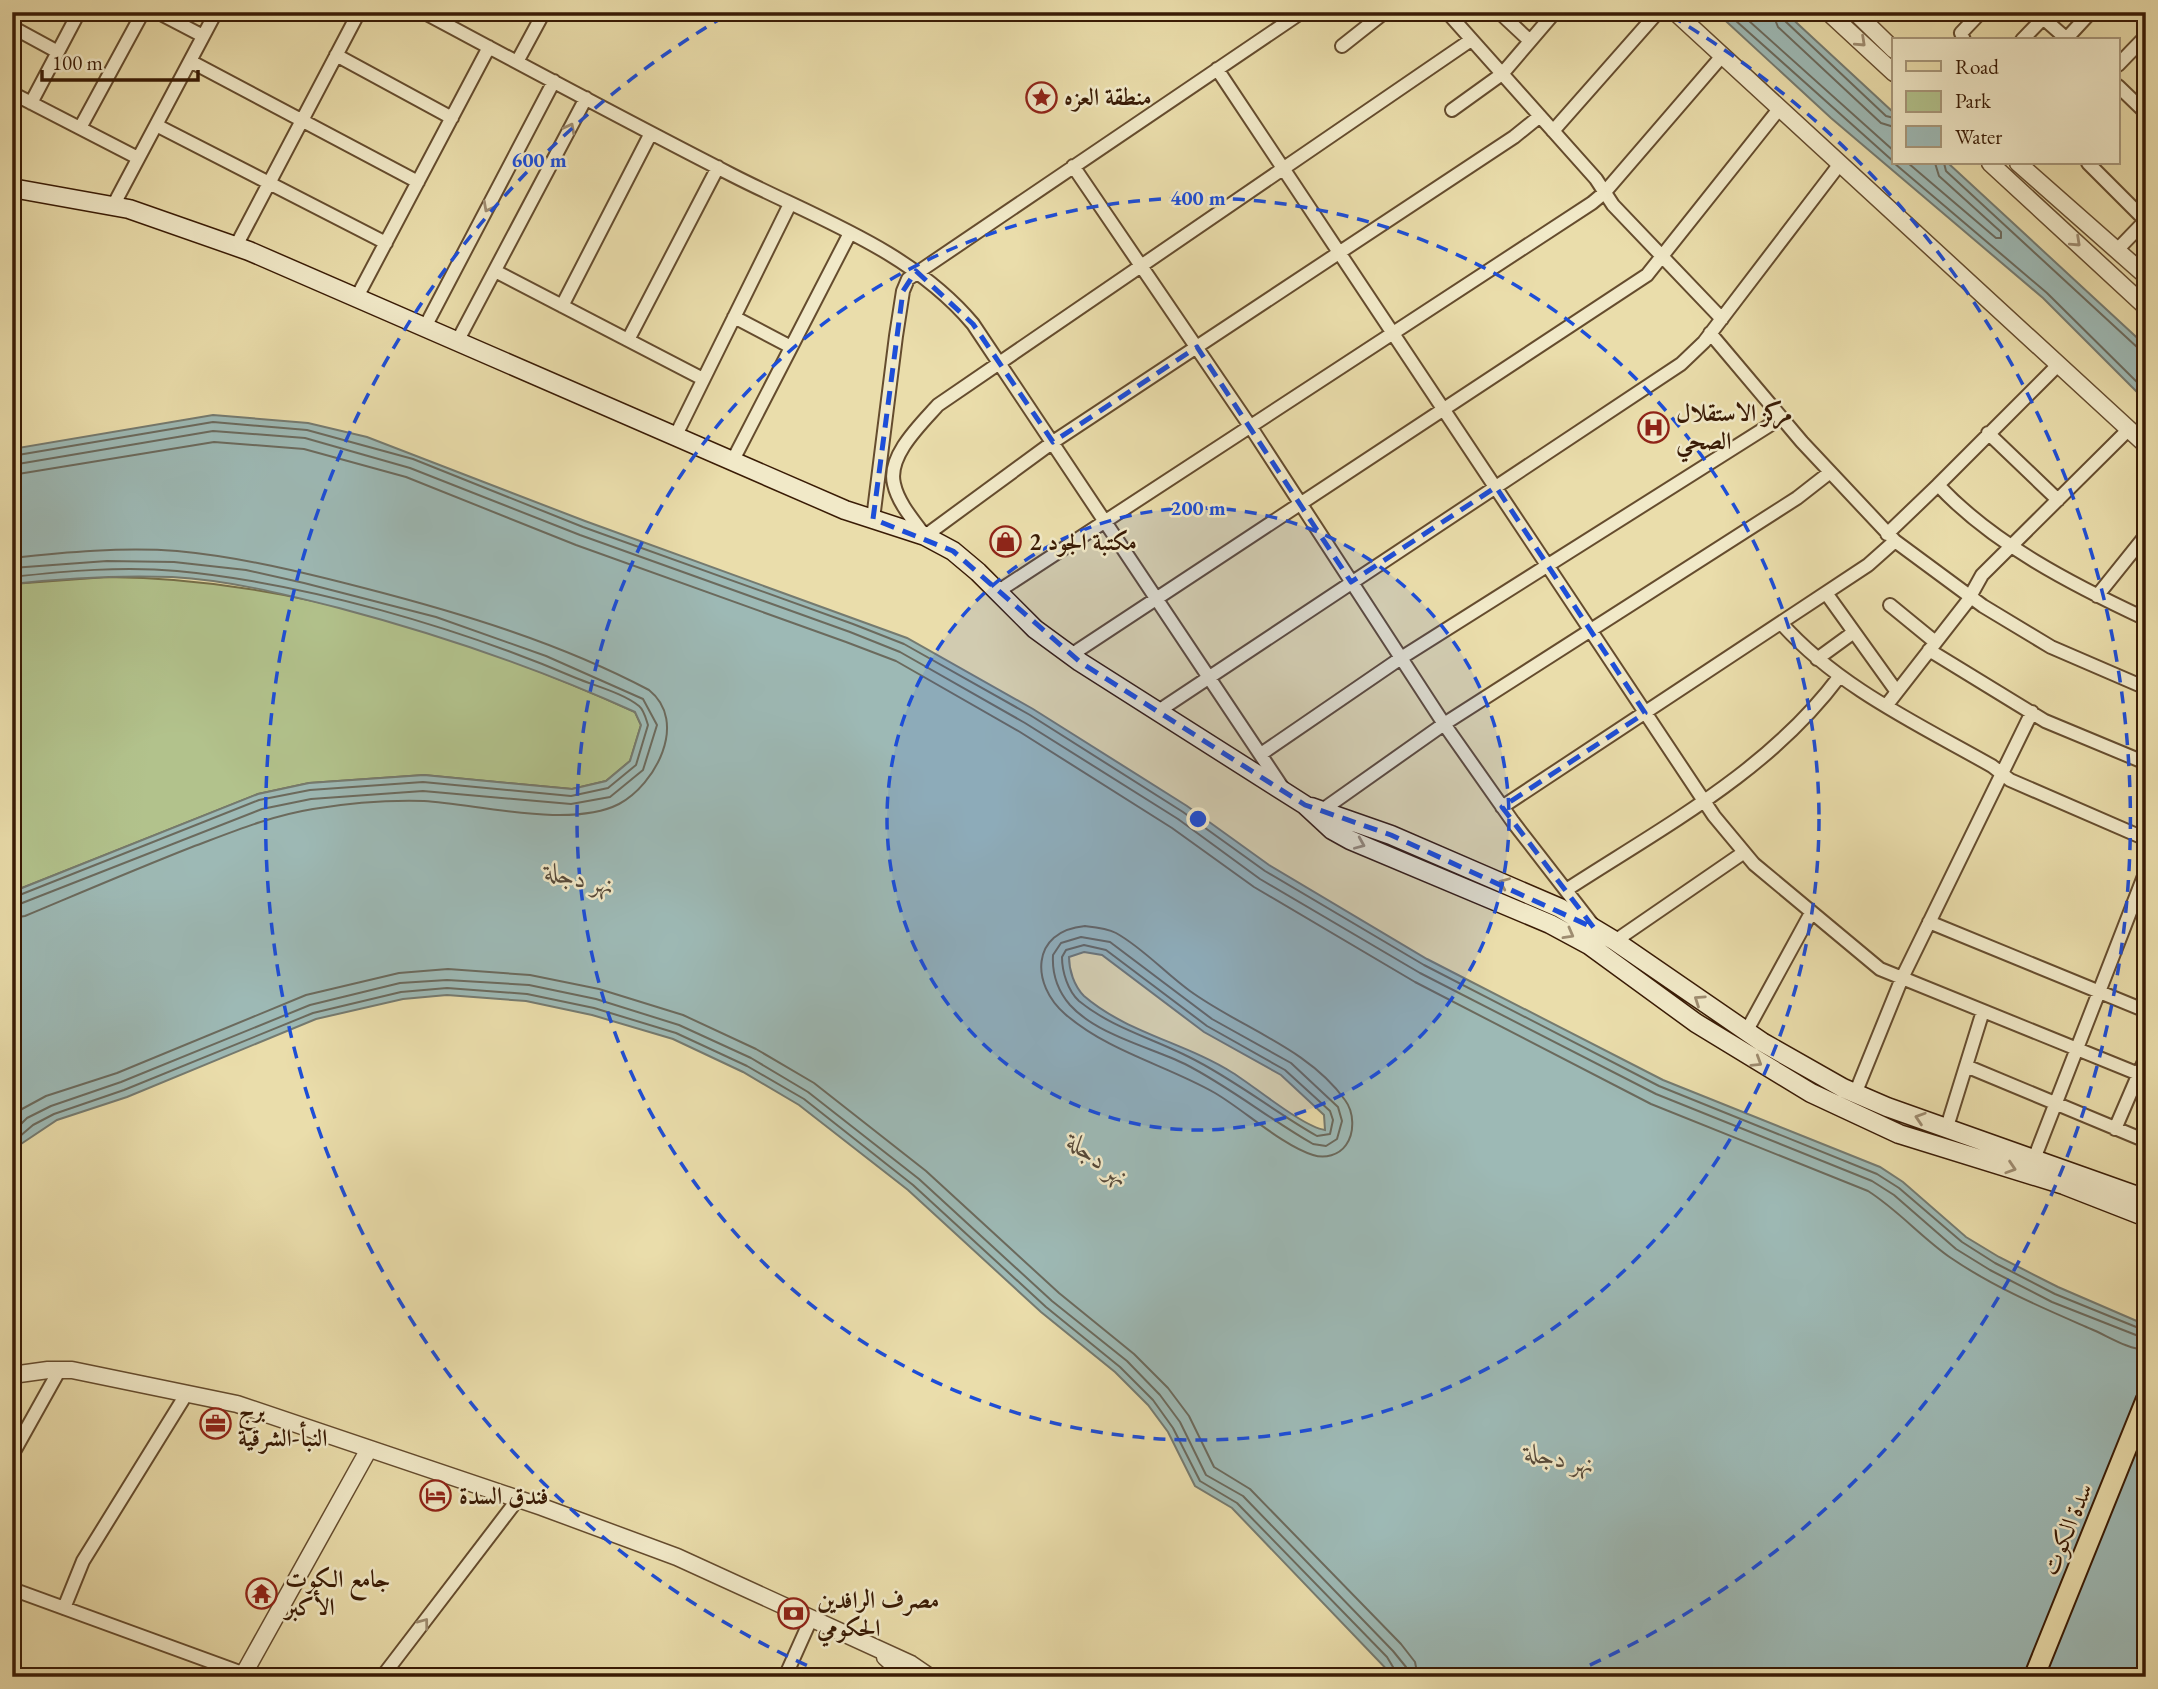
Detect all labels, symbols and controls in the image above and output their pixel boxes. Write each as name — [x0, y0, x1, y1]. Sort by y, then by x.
one-way arrow — [1853, 34, 1866, 47]
scale bar — [42, 38, 198, 82]
legend — [1892, 38, 2120, 164]
text: 100 m — [52, 49, 103, 76]
text: Road — [1955, 53, 1999, 80]
place icon: منطقة العزه — [1024, 80, 1058, 114]
place label: منطقة العزه — [1064, 81, 1152, 112]
text: Park — [1955, 87, 1992, 114]
one-way arrow — [562, 123, 575, 136]
text: Water — [1955, 123, 2002, 150]
text: 600 m — [511, 146, 567, 173]
text: 400 m — [1170, 184, 1226, 211]
one-way arrow — [483, 200, 496, 212]
one-way arrow — [2068, 234, 2081, 247]
place label: مركز الاستقلال الصحي — [1676, 397, 1792, 463]
hospital icon: مركز الاستقلال الصحي — [1636, 410, 1670, 444]
text: 200 m — [1170, 494, 1226, 521]
shop icon: مكتبة الجود 2 — [989, 525, 1023, 559]
place label: مكتبة الجود 2 — [1029, 526, 1137, 557]
centre of rings — [1186, 807, 1210, 831]
one-way arrow — [1353, 836, 1365, 850]
water label: نهر دجلة — [539, 853, 618, 903]
one-way arrow — [1499, 878, 1511, 892]
one-way arrow — [1561, 926, 1574, 940]
one-way arrow — [1693, 995, 1706, 1008]
one-way arrow — [1749, 1054, 1762, 1067]
one-way arrow — [1914, 1112, 1927, 1126]
water label: نهر دجلة — [1058, 1122, 1137, 1194]
one-way arrow — [2004, 1160, 2016, 1174]
place label: برج النبأ-الشرقية — [238, 1394, 327, 1454]
office icon: برج النبأ-الشرقية — [198, 1407, 232, 1441]
water label: نهر دجلة — [1519, 1434, 1598, 1481]
street label: سدة الكوت — [2034, 1478, 2099, 1580]
hotel icon: فندق السدة — [419, 1479, 453, 1513]
place label: فندق السدة — [459, 1480, 549, 1511]
place label: جامع الكوت الأكبر — [282, 1563, 390, 1622]
temple icon: جامع الكوت الأكبر — [245, 1576, 279, 1610]
place label: مصرف الرافدين الحكومي — [816, 1584, 939, 1647]
bank icon: مصرف الرافدين الحكومي — [777, 1597, 811, 1631]
one-way arrow — [415, 1618, 428, 1630]

